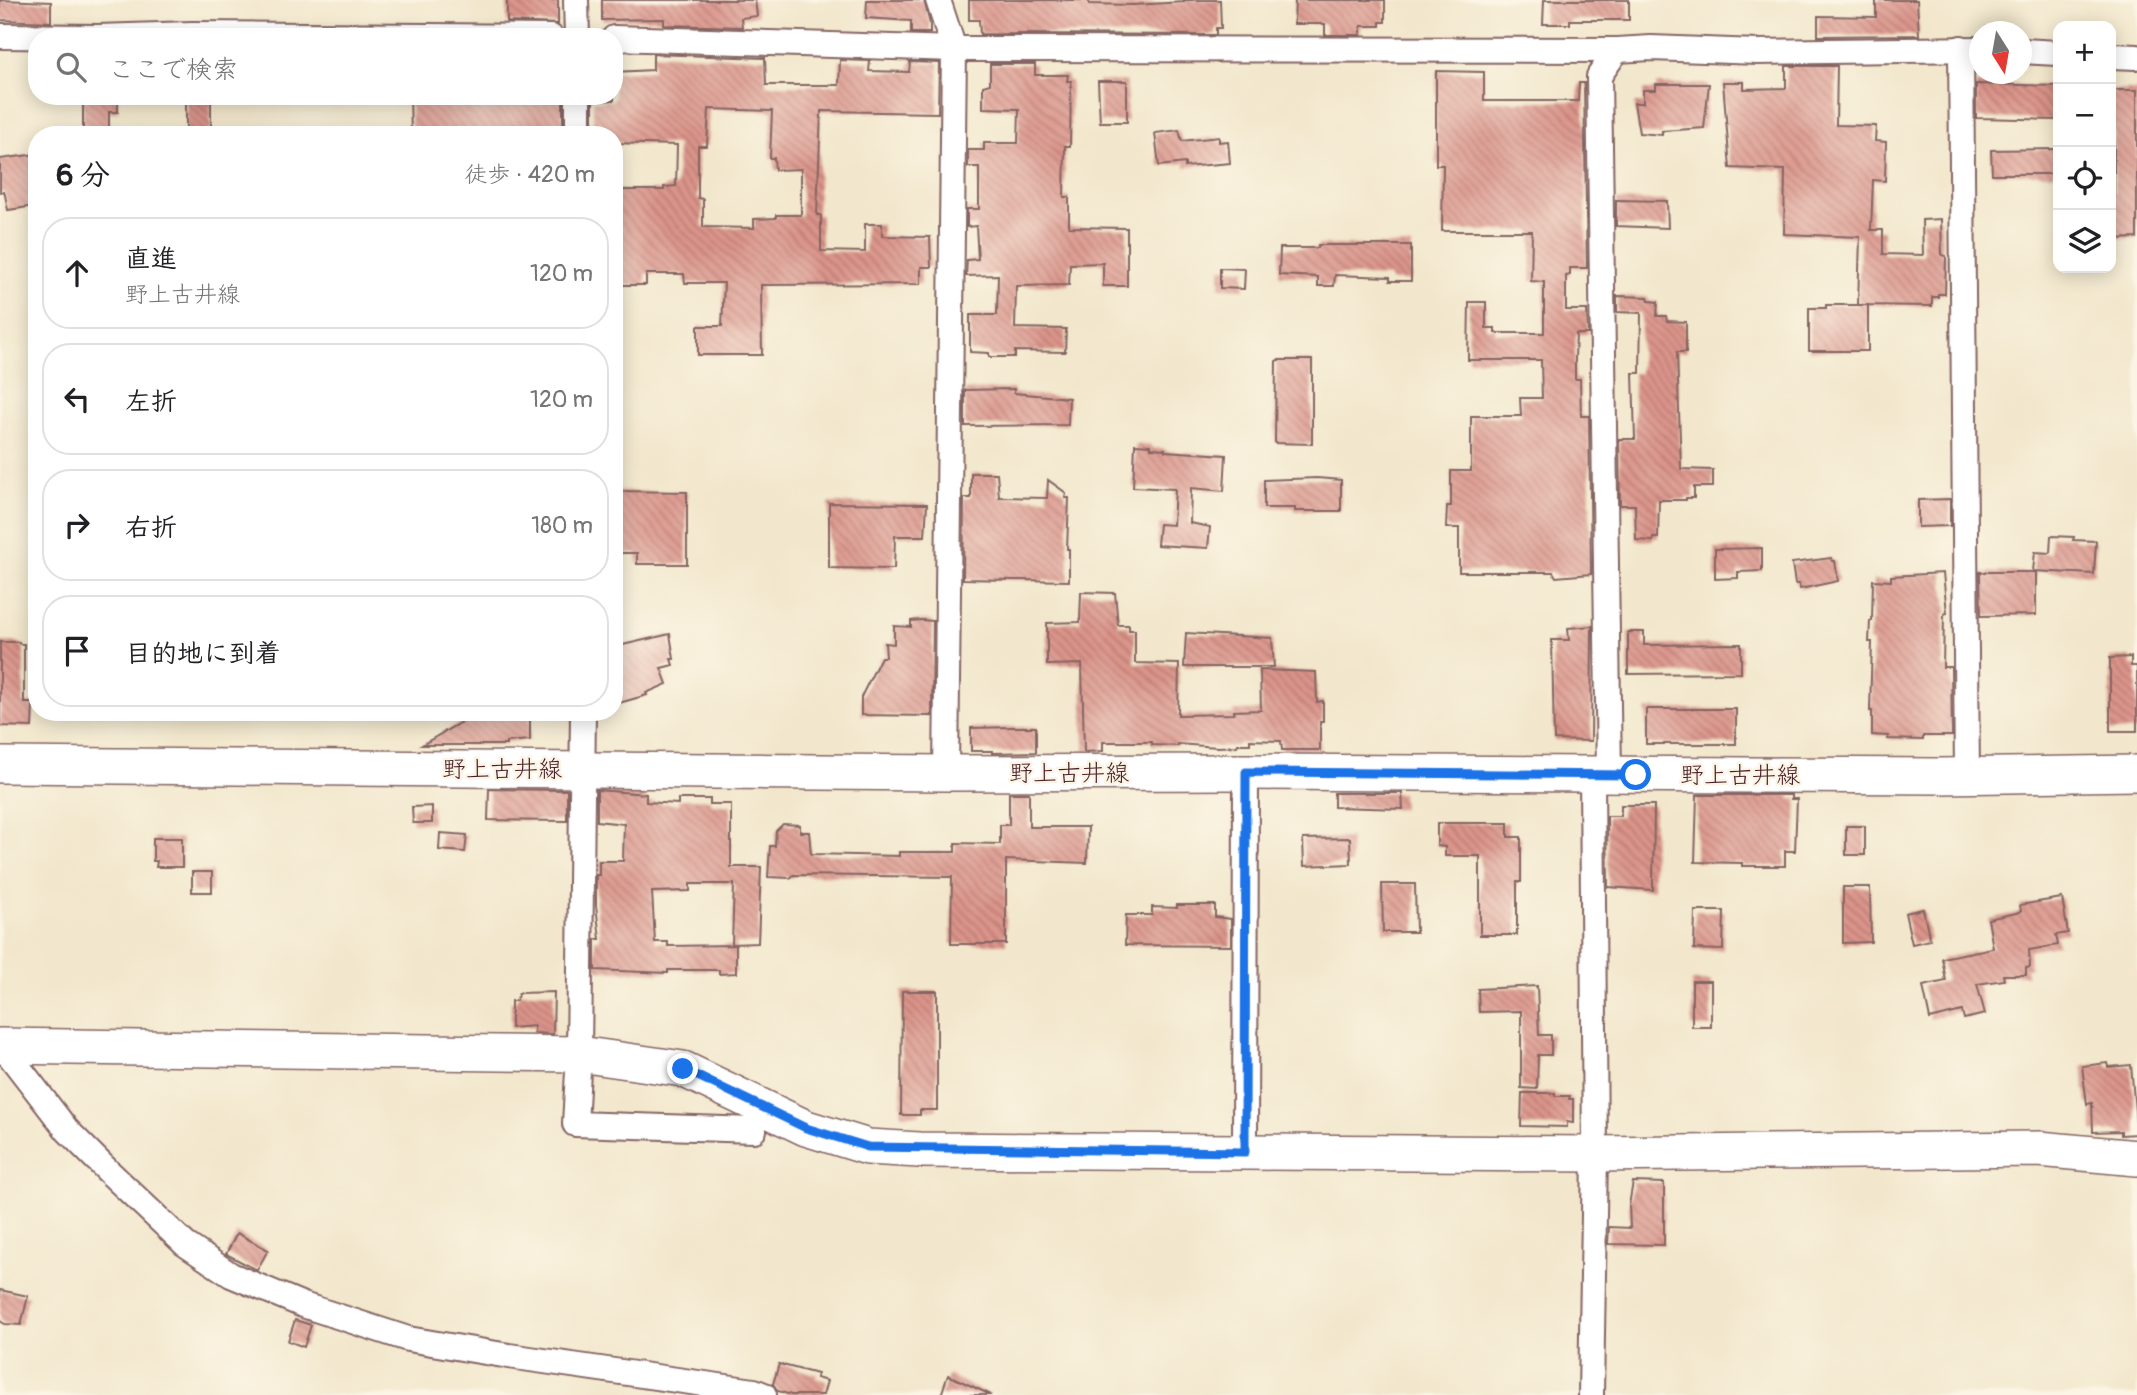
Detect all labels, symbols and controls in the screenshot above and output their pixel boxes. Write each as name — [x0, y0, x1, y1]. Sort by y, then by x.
north arrow — [1969, 21, 2032, 84]
map controls — [2053, 21, 2116, 273]
button: + — [2053, 21, 2116, 84]
search box — [28, 28, 623, 105]
icon: search — [52, 48, 90, 86]
text: ここで検索 — [108, 54, 238, 86]
button: − — [2053, 84, 2116, 147]
button: locate — [2053, 147, 2116, 210]
text: 6 分 — [56, 157, 110, 194]
text: 徒歩 · 420 m — [464, 160, 595, 189]
button: layers — [2053, 210, 2116, 273]
text: 直進 — [125, 243, 177, 275]
icon: ahead — [58, 254, 96, 292]
text: 120 m — [530, 259, 593, 288]
text: 野上古井線 — [125, 280, 240, 309]
icon: left — [58, 380, 96, 418]
text: 120 m — [530, 385, 593, 414]
text: 左折 — [125, 386, 177, 418]
icon: right — [58, 506, 96, 544]
text: 180 m — [531, 511, 593, 540]
text: 右折 — [125, 512, 177, 544]
icon: arrive — [58, 632, 96, 670]
text: 目的地に到着 — [125, 638, 281, 670]
street label: 野上古井線 — [442, 755, 562, 784]
street label: 野上古井線 — [1009, 759, 1129, 788]
route start — [1620, 759, 1651, 790]
street label: 野上古井線 — [1680, 761, 1800, 790]
route end — [667, 1053, 698, 1084]

